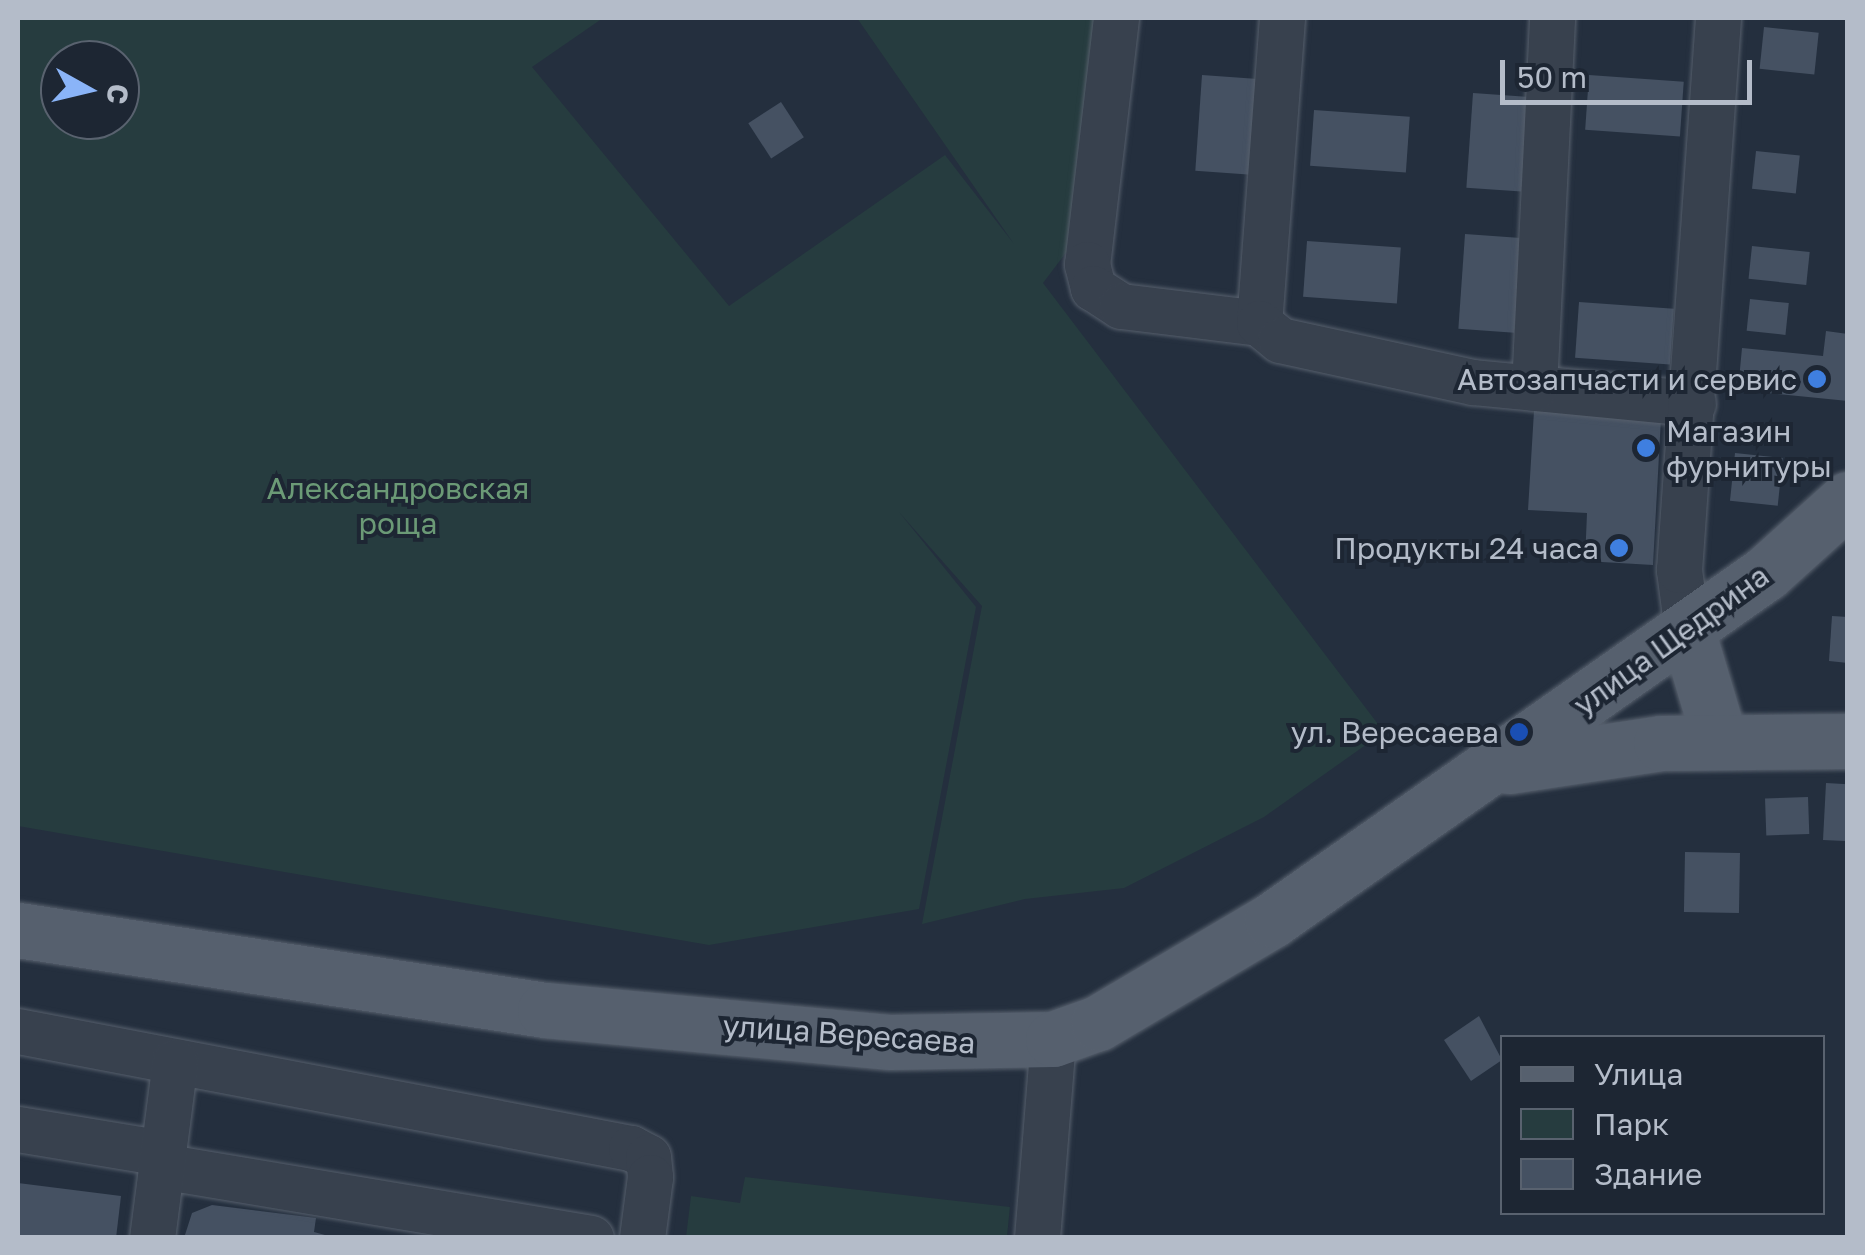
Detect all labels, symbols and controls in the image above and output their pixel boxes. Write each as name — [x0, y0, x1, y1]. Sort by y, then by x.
north arrow — [40, 40, 140, 140]
scale bar — [1505, 40, 1758, 102]
text: 50 m — [1517, 59, 1587, 95]
text: С — [101, 82, 136, 106]
place label: Автозапчасти и сервис — [1457, 361, 1797, 397]
marker: Автозапчасти и сервис — [1806, 368, 1828, 390]
place label: Магазин фурнитуры — [1666, 413, 1832, 484]
marker: Магазин фурнитуры — [1635, 437, 1657, 459]
park label: Александровская роща — [267, 470, 529, 540]
place label: Продукты 24 часа — [1334, 530, 1599, 566]
marker: Продукты 24 часа — [1608, 537, 1630, 559]
street label: улица Щедрина — [1566, 557, 1776, 723]
place label: ул. Вересаева — [1291, 714, 1499, 750]
marker: ул. Вересаева — [1508, 721, 1530, 743]
street label: улица Вересаева — [721, 1007, 977, 1061]
legend — [1500, 1035, 1825, 1215]
text: Улица — [1594, 1056, 1683, 1092]
text: Парк — [1594, 1106, 1669, 1142]
text: Здание — [1594, 1156, 1702, 1192]

